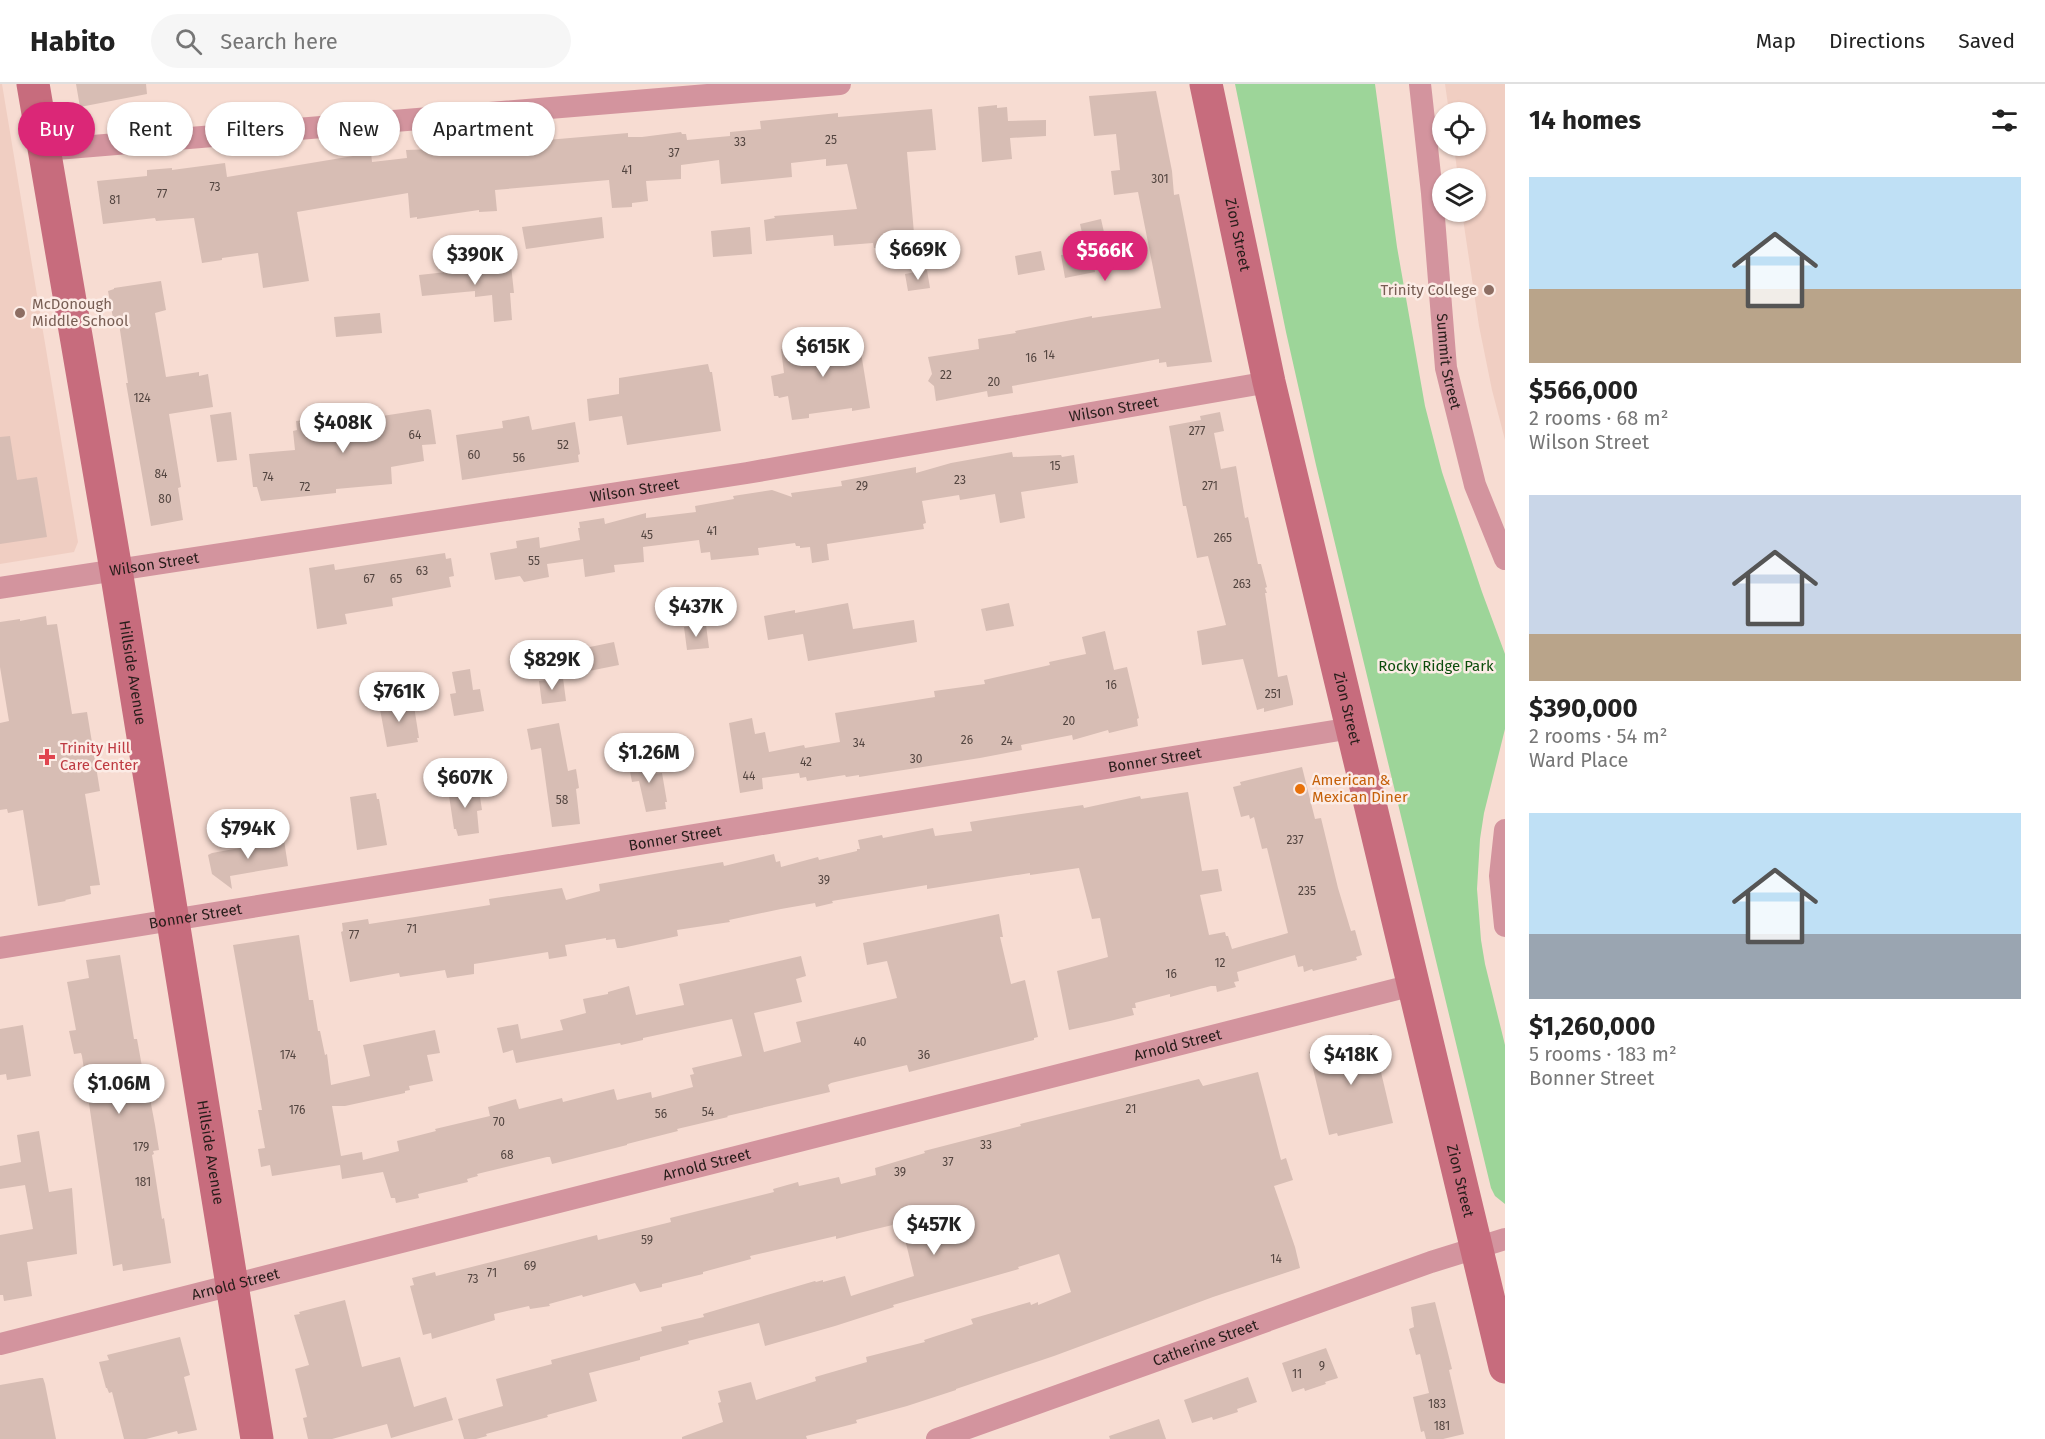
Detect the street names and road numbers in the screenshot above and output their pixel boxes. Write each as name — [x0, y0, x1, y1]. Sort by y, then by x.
street label: Zion Street — [1221, 196, 1254, 273]
street label: Summit Street — [1433, 313, 1465, 412]
street label: Wilson Street — [1068, 392, 1160, 426]
street label: Wilson Street — [589, 474, 681, 506]
street label: Wilson Street — [108, 548, 201, 580]
street label: Hillside Avenue — [115, 619, 150, 726]
street label: Zion Street — [1330, 670, 1365, 747]
street label: Bonner Street — [1107, 744, 1203, 777]
street label: Bonner Street — [627, 822, 724, 855]
street label: Bonner Street — [147, 900, 244, 933]
street label: Arnold Street — [1132, 1025, 1224, 1065]
street label: Hillside Avenue — [193, 1099, 228, 1206]
street label: Zion Street — [1443, 1143, 1478, 1220]
street label: Arnold Street — [661, 1145, 753, 1184]
street label: Arnold Street — [190, 1264, 282, 1304]
street label: Catherine Street — [1150, 1316, 1261, 1370]

